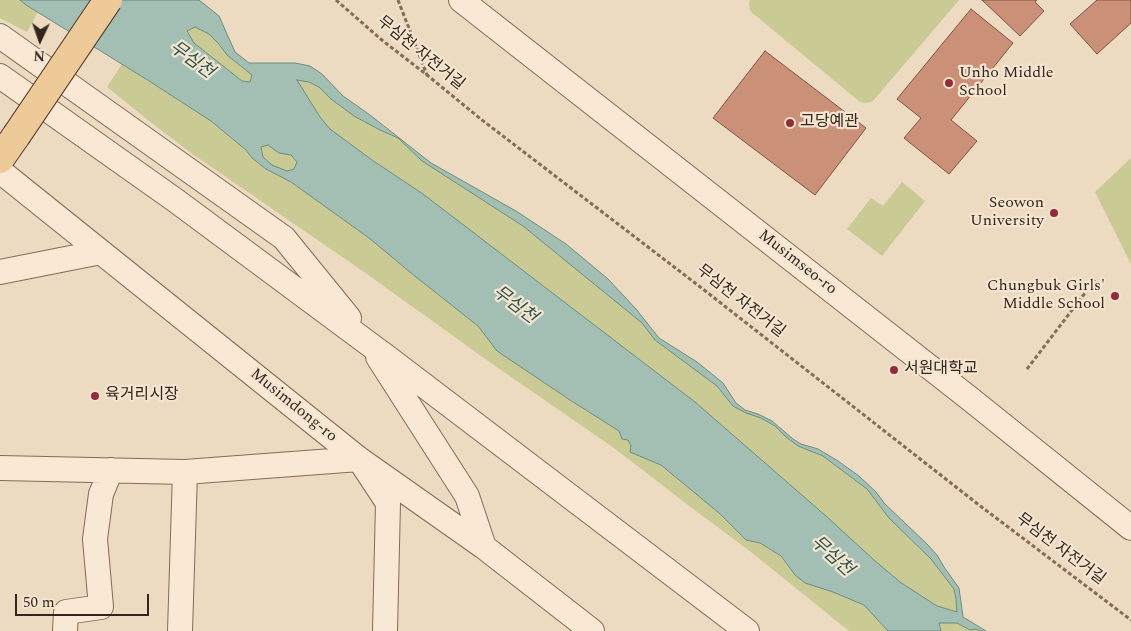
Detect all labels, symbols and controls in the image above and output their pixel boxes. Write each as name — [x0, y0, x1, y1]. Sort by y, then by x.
street label: 무심천 자전거길 — [372, 13, 468, 95]
north arrow — [15, 15, 65, 65]
water label: 무심천 — [165, 38, 217, 84]
text: N — [33, 45, 45, 66]
place label: Unho Middle School — [959, 64, 1054, 102]
marker: Unho Middle School — [943, 77, 955, 89]
place label: 고당예관 — [800, 113, 859, 133]
marker: 고당예관 — [784, 117, 796, 129]
place label: Seowon University — [970, 194, 1044, 232]
marker: Seowon University — [1048, 207, 1060, 219]
street label: Musimseo-ro — [754, 226, 840, 300]
street label: 무심천 자전거길 — [692, 261, 788, 343]
place label: Chungbuk Girls' Middle School — [987, 277, 1105, 315]
water label: 무심천 — [488, 282, 540, 330]
marker: Chungbuk Girls' Middle School — [1109, 290, 1121, 302]
place label: 서원대학교 — [904, 360, 978, 380]
marker: 서원대학교 — [888, 364, 900, 376]
street label: Musimdong-ro — [246, 365, 340, 447]
place label: 육거리시장 — [105, 386, 179, 406]
marker: 육거리시장 — [89, 390, 101, 402]
street label: 무심천 자전거길 — [1011, 510, 1109, 590]
water label: 무심천 — [805, 532, 857, 582]
scale bar — [18, 584, 151, 616]
text: 50 m — [23, 591, 55, 614]

